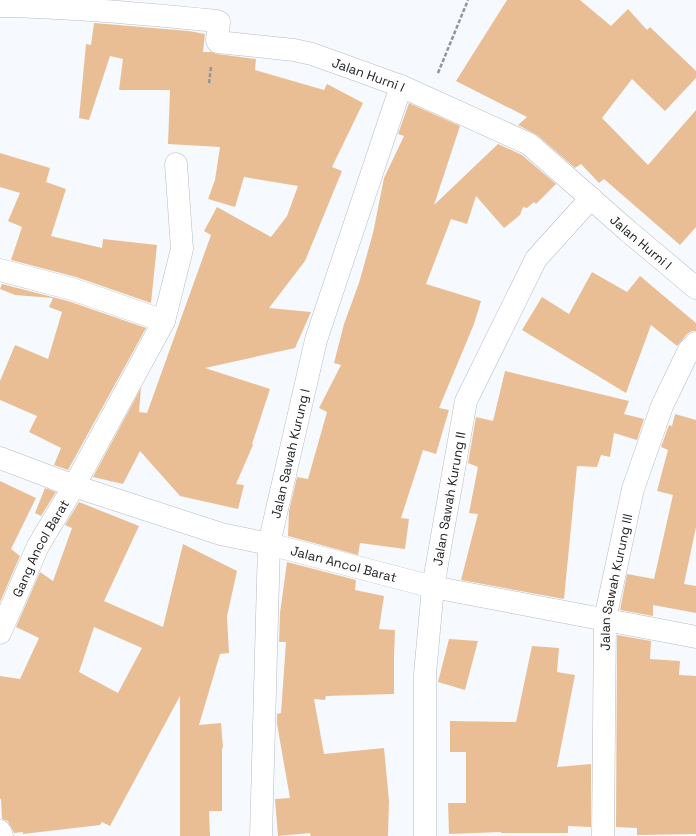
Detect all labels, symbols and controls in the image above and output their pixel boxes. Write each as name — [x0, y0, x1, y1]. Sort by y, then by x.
street label: Jalan Hurni I — [330, 54, 407, 96]
street label: Jalan Hurni I — [606, 211, 675, 273]
street label: Jalan Sawah Kurung I — [267, 387, 314, 520]
street label: Jalan Sawah Kurung II — [429, 430, 469, 567]
street label: Gang Ancol Barat — [9, 496, 73, 600]
street label: Jalan Sawah Kurung III — [597, 512, 636, 651]
street label: Jalan Ancol Barat — [289, 542, 398, 586]

